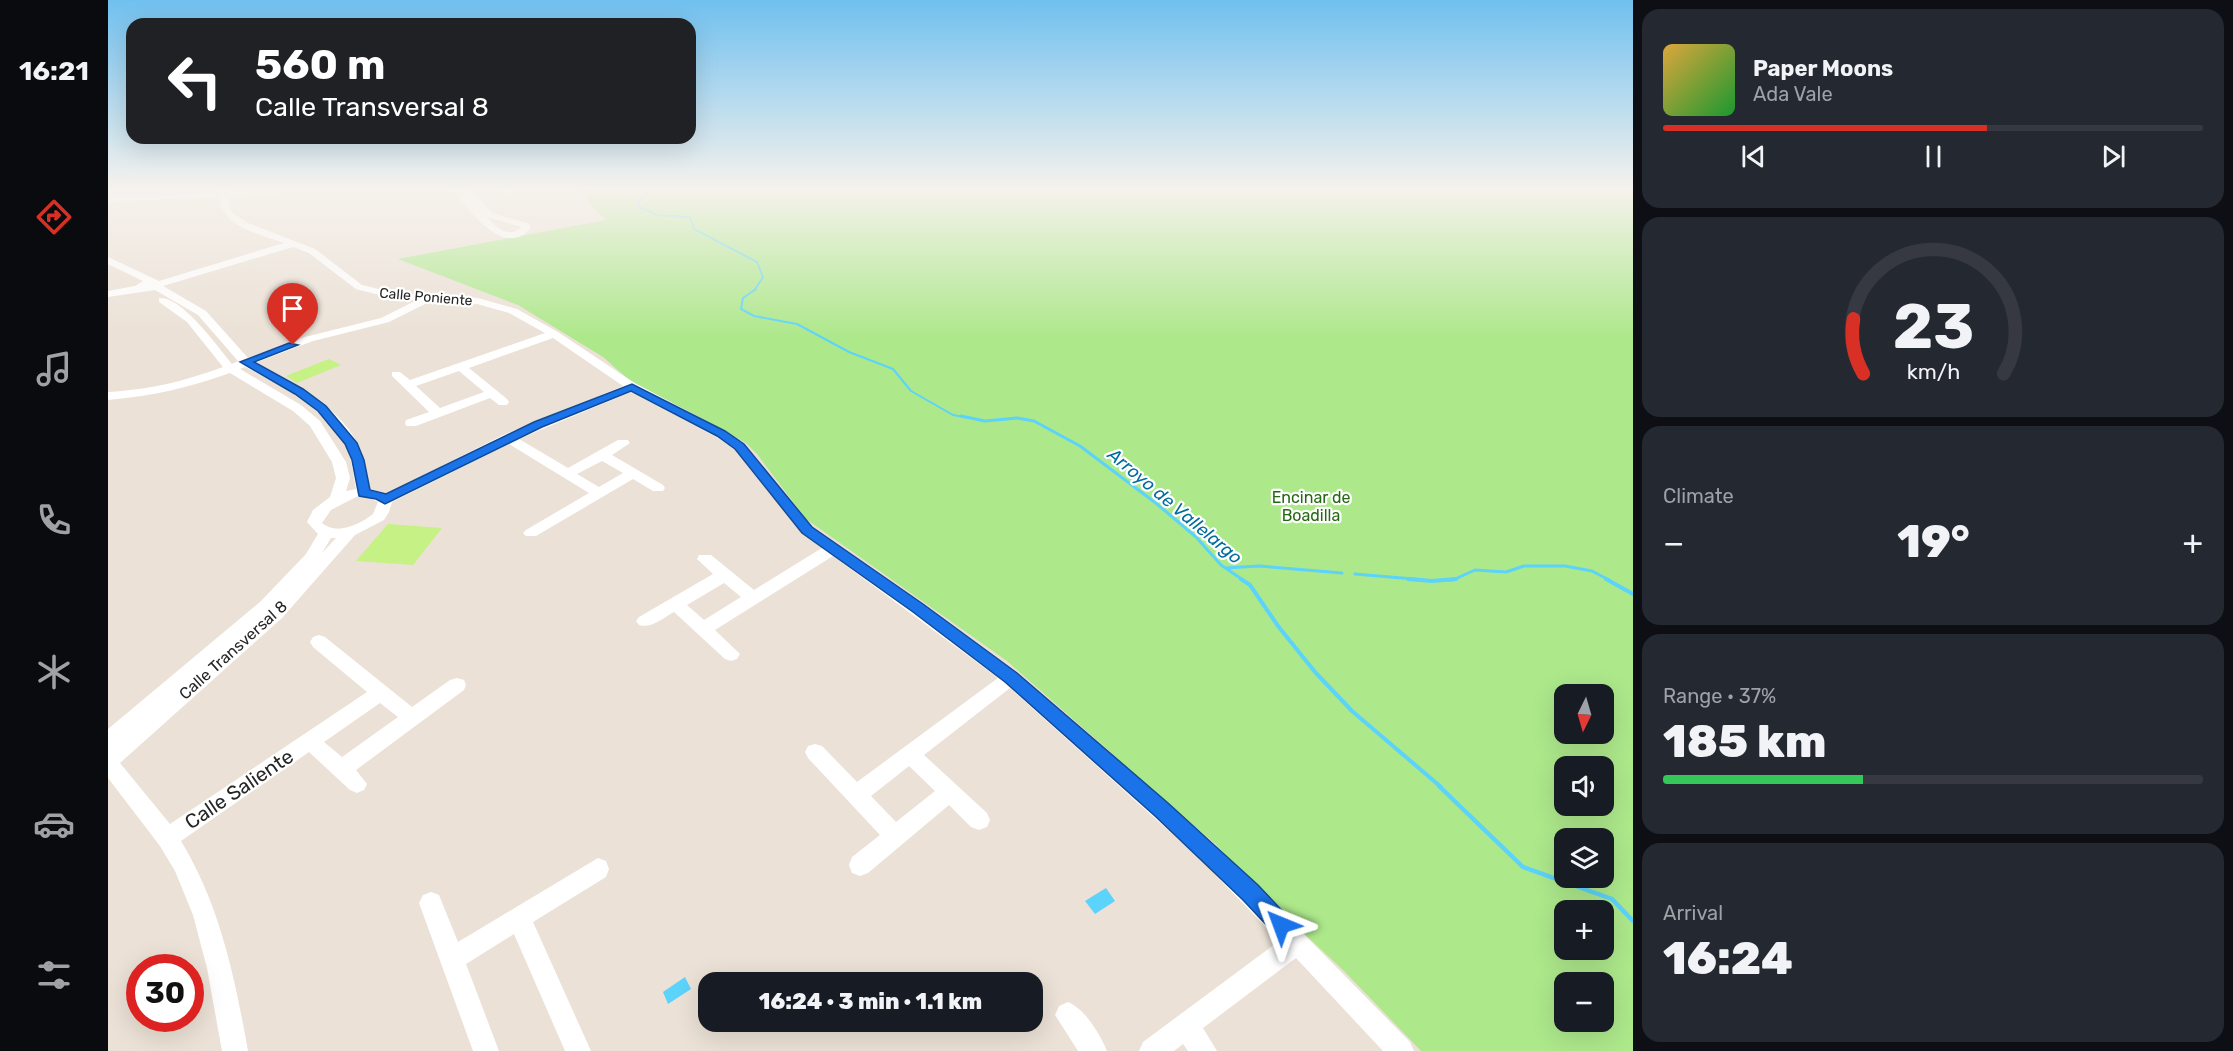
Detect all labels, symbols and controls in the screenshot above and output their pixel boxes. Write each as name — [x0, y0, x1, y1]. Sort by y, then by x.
text: 560 m — [255, 40, 385, 90]
icon: left — [156, 42, 234, 120]
text: 16:21 — [19, 55, 89, 87]
text: Paper Moons — [1753, 55, 1893, 82]
text: Ada Vale — [1753, 82, 1833, 106]
text: Calle Transversal 8 — [255, 91, 489, 123]
icon: previous — [1737, 140, 1770, 173]
icon: pause — [1917, 140, 1950, 173]
icon: next — [2097, 140, 2130, 173]
icon: directions — [33, 196, 75, 238]
pin — [267, 283, 318, 345]
street label: Calle Poniente — [379, 284, 473, 310]
text: 23 — [1892, 290, 1974, 364]
icon: arrive — [276, 292, 309, 325]
icon: music — [33, 348, 75, 390]
text: km/h — [1906, 360, 1960, 385]
water label: Arroyo de Vallelargo — [1103, 443, 1247, 569]
text: Climate — [1663, 484, 1734, 508]
park label: Encinar de Boadilla — [1272, 488, 1350, 525]
icon: phone — [33, 499, 75, 541]
text: 19° — [1897, 515, 1970, 568]
text: − — [1663, 523, 1684, 562]
text: + — [2182, 523, 2203, 562]
street label: Calle Transversal 8 — [175, 597, 291, 703]
icon: climate — [33, 651, 75, 693]
north arrow — [1554, 684, 1614, 744]
map controls — [1554, 684, 1614, 1032]
text: Range · 37% — [1663, 684, 1776, 708]
text: 185 km — [1663, 715, 1826, 768]
street label: Calle Saliente — [180, 744, 298, 834]
button: sound — [1554, 756, 1614, 816]
icon: car — [33, 803, 75, 845]
button: layers — [1554, 828, 1614, 888]
position arrow — [1249, 893, 1313, 957]
button: + — [1554, 900, 1614, 960]
text: Arrival — [1663, 901, 1723, 925]
text: 16:24 — [1663, 932, 1793, 985]
icon: filters — [33, 954, 75, 996]
speed limit sign: 30 — [126, 954, 204, 1032]
button: − — [1554, 972, 1614, 1032]
text: 16:24 · 3 min · 1.1 km — [759, 988, 982, 1015]

